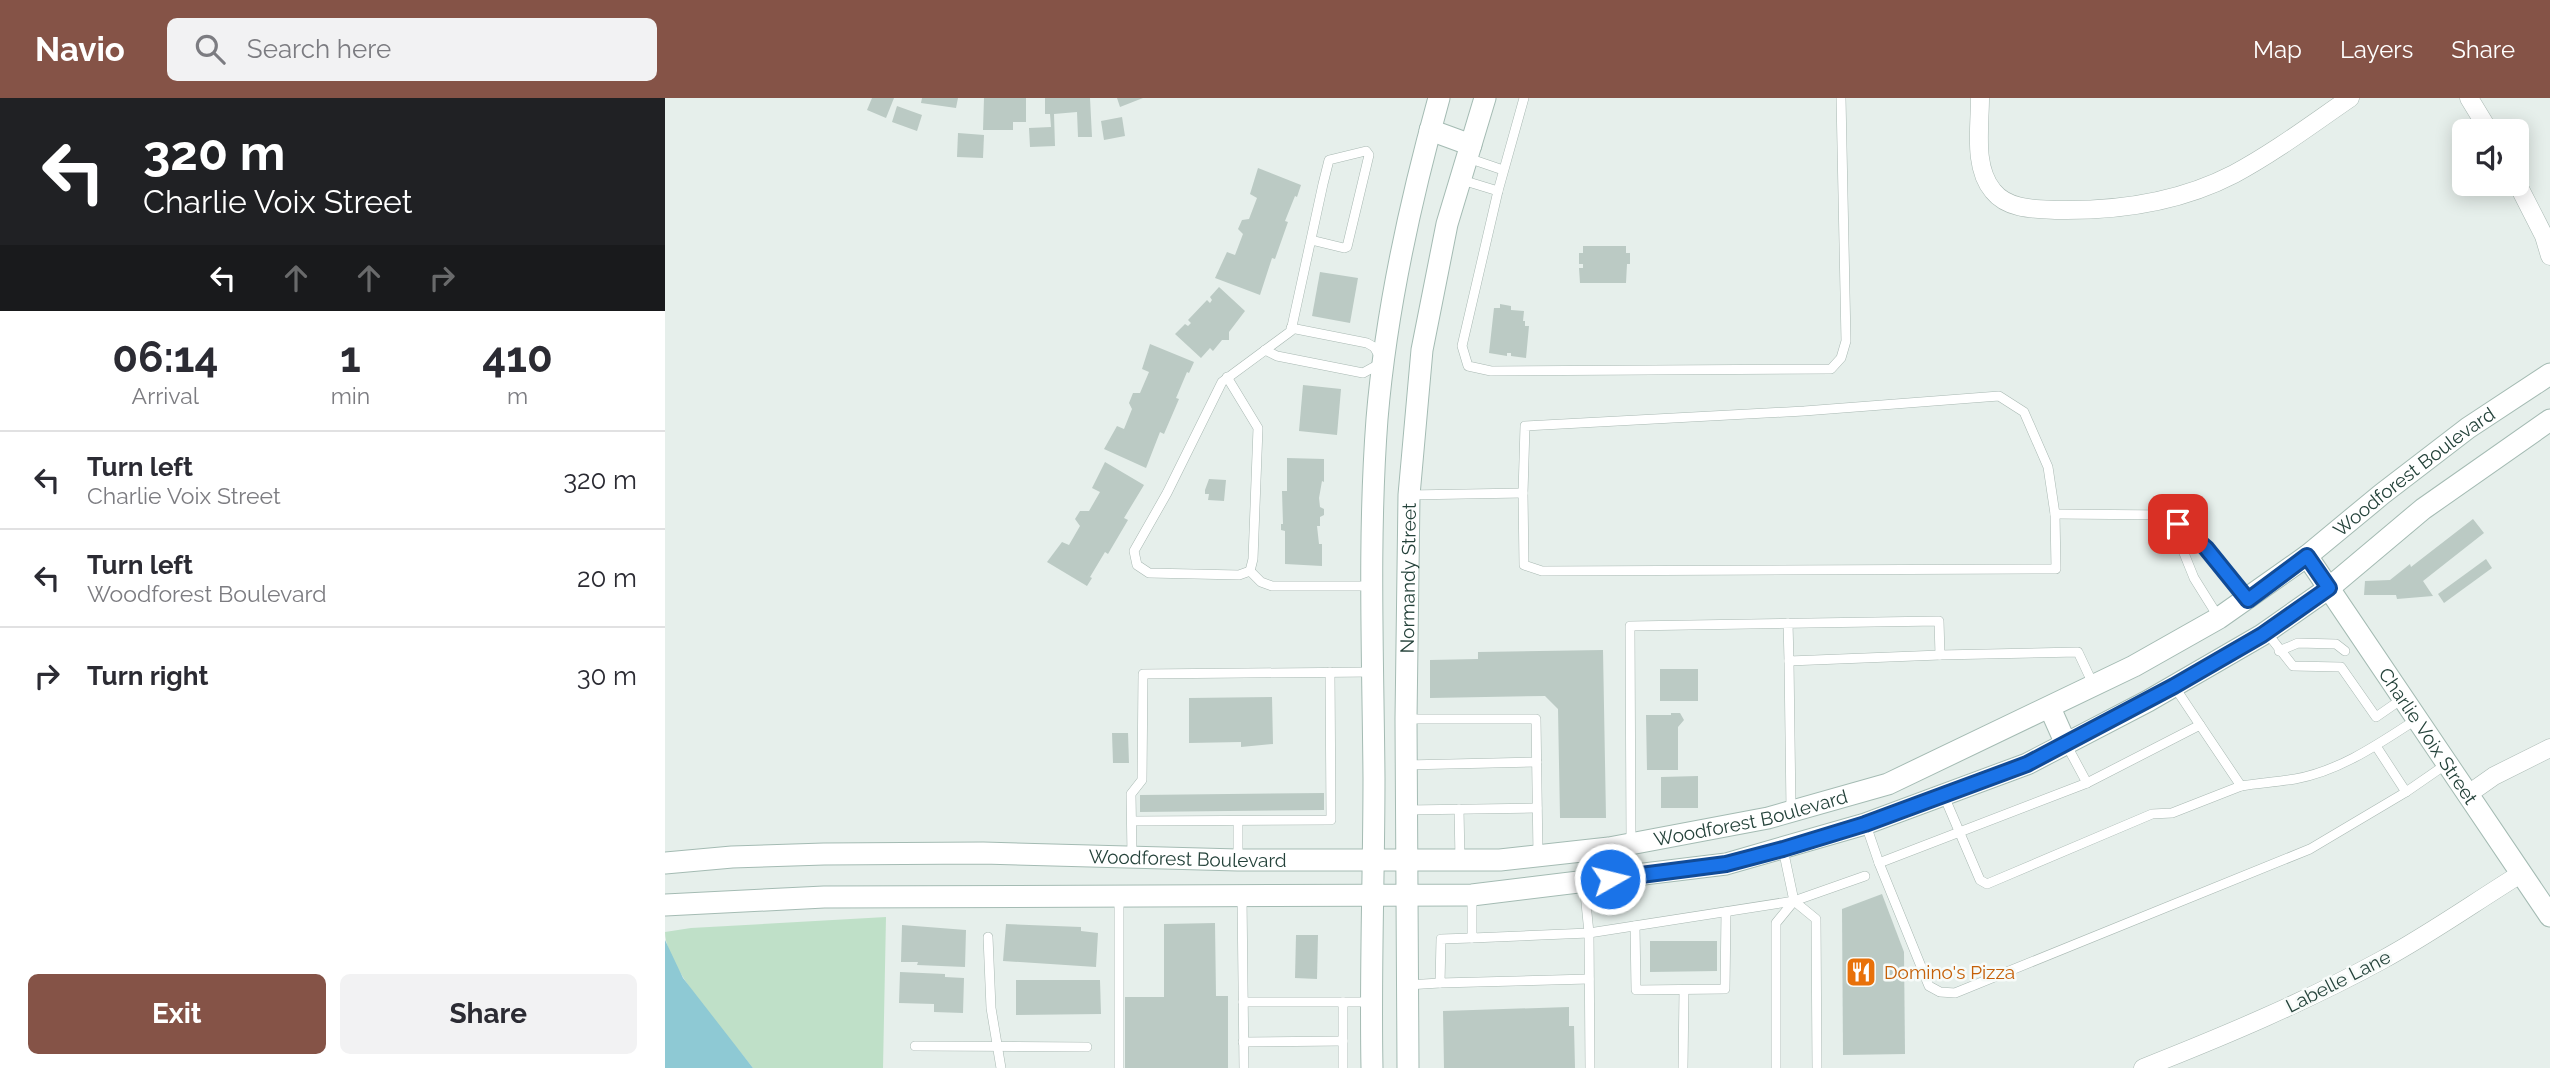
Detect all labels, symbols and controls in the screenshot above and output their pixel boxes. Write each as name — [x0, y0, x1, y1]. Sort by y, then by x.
search box — [167, 18, 657, 81]
text: Navio — [35, 30, 125, 69]
icon: search — [191, 30, 229, 68]
text: Search here — [247, 34, 391, 64]
text: Map — [2253, 35, 2302, 64]
text: Layers — [2340, 35, 2413, 64]
text: Share — [2451, 35, 2515, 64]
map controls — [2452, 119, 2529, 196]
button: sound — [2452, 119, 2529, 196]
text: 320 m — [143, 124, 285, 181]
icon: left — [28, 126, 119, 217]
text: Charlie Voix Street — [143, 183, 412, 220]
icon: left — [204, 259, 242, 297]
icon: ahead — [277, 259, 315, 297]
icon: ahead — [350, 259, 388, 297]
icon: right — [423, 259, 461, 297]
text: 06:14 — [112, 333, 219, 382]
text: 1 — [340, 333, 361, 382]
text: 410 — [482, 333, 553, 382]
text: Arrival — [132, 382, 199, 409]
text: min — [331, 382, 370, 409]
text: m — [507, 382, 528, 409]
street label: Woodforest Boulevard — [2329, 403, 2499, 541]
text: Turn left — [87, 452, 193, 482]
icon: left — [28, 461, 66, 499]
text: 320 m — [563, 465, 637, 495]
text: Charlie Voix Street — [87, 482, 281, 509]
pin — [2148, 494, 2208, 554]
street label: Normandy Street — [1396, 502, 1420, 653]
icon: arrive — [2159, 505, 2197, 543]
text: Turn left — [87, 550, 193, 580]
icon: left — [28, 559, 66, 597]
text: 20 m — [577, 563, 637, 593]
text: Woodforest Boulevard — [87, 580, 327, 607]
icon: right — [28, 657, 66, 695]
text: Turn right — [87, 661, 208, 691]
text: 30 m — [577, 661, 637, 691]
street label: Charlie Voix Street — [2374, 663, 2483, 809]
street label: Woodforest Boulevard — [1652, 785, 1850, 850]
position arrow — [1573, 842, 1647, 916]
street label: Woodforest Boulevard — [1088, 845, 1287, 871]
street label: Labelle Lane — [2282, 945, 2394, 1017]
restaurant icon: Domino's Pizza — [1844, 955, 1878, 989]
place label: Domino's Pizza — [1884, 961, 2015, 983]
button: Exit — [28, 974, 326, 1054]
button: Share — [340, 974, 637, 1054]

